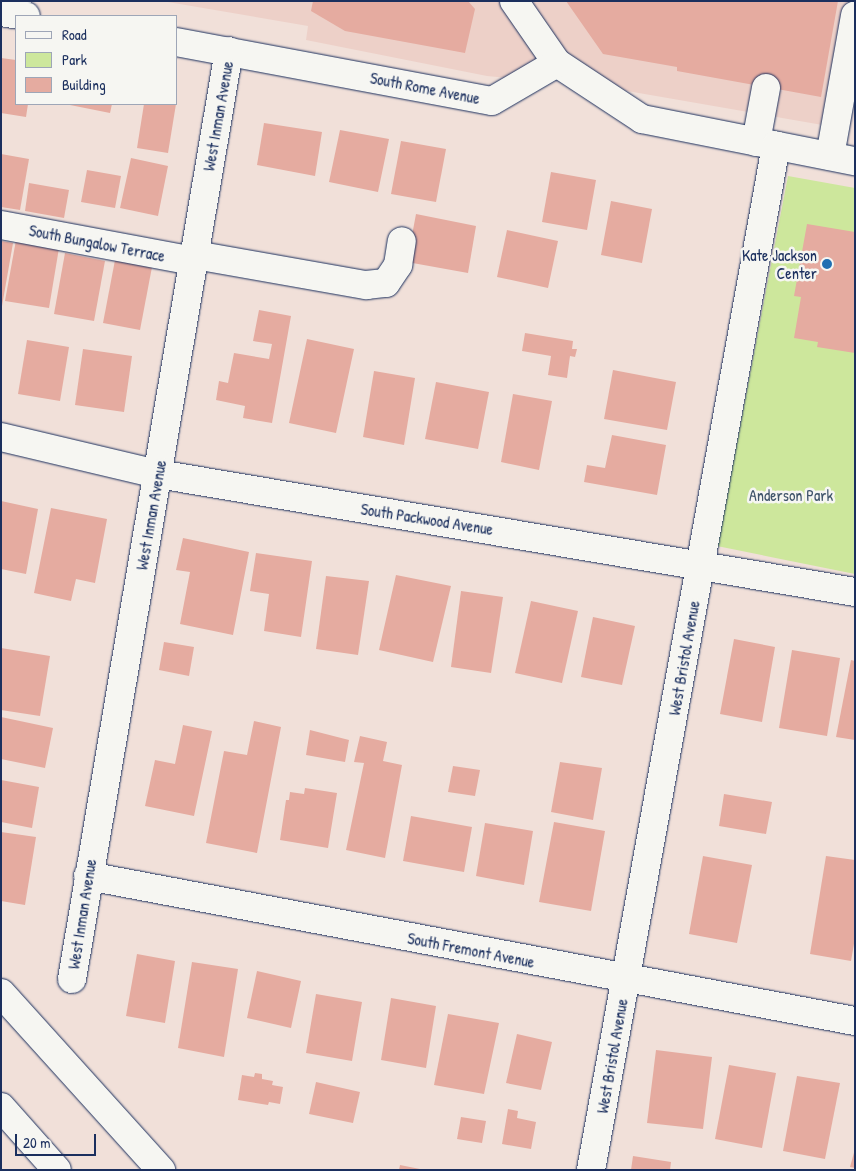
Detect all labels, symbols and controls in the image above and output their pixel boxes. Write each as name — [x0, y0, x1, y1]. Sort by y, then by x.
legend — [15, 15, 178, 105]
text: Road — [62, 24, 87, 45]
text: Park — [62, 49, 87, 70]
street label: West Inman Avenue — [199, 60, 237, 172]
street label: South Rome Avenue — [369, 68, 481, 108]
text: Building — [62, 74, 106, 95]
street label: South Bungalow Terrace — [27, 220, 167, 266]
place label: Kate Jackson Center — [742, 245, 817, 283]
marker: Kate Jackson Center — [821, 258, 833, 270]
street label: West Inman Avenue — [132, 459, 170, 571]
park label: Anderson Park — [749, 485, 833, 505]
street label: South Packwood Avenue — [359, 499, 495, 539]
street label: West Bristol Avenue — [664, 599, 704, 717]
street label: West Inman Avenue — [64, 858, 100, 970]
street label: South Fremont Avenue — [406, 928, 536, 972]
street label: West Bristol Avenue — [592, 997, 632, 1115]
scale bar — [18, 1124, 99, 1156]
text: 20 m — [23, 1132, 50, 1153]

